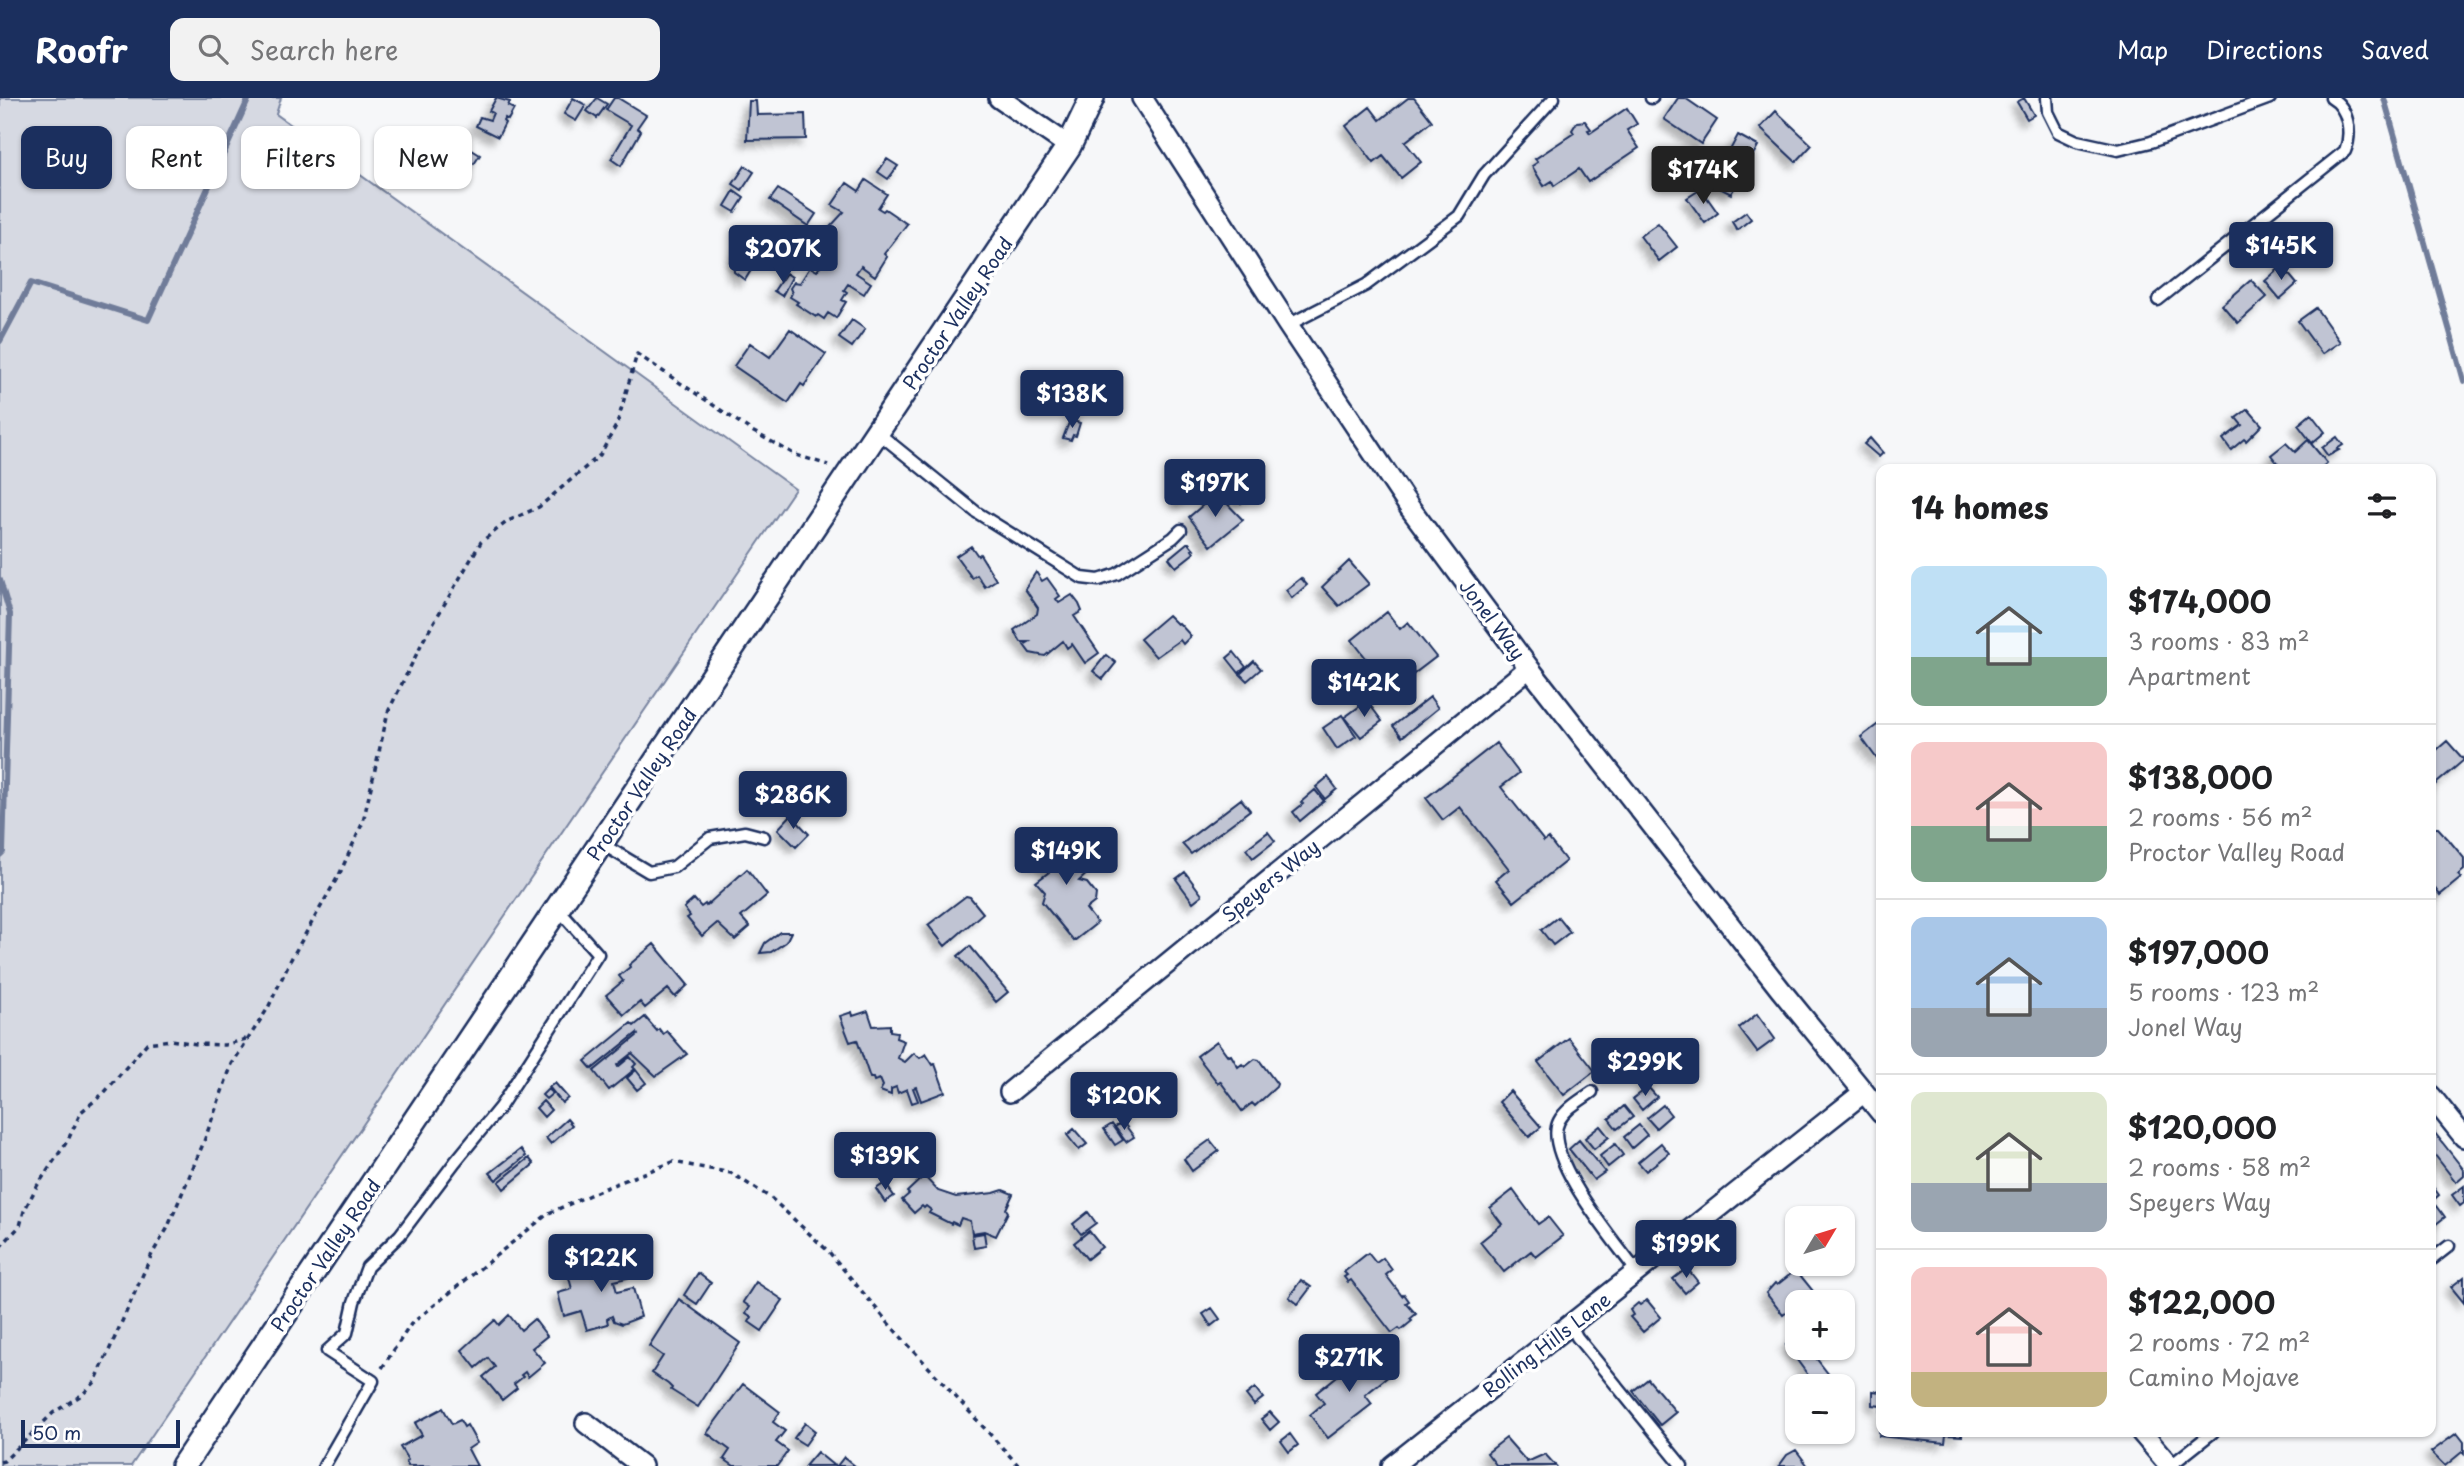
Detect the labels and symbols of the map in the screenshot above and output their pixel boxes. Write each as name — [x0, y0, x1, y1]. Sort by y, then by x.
pin: $174K — [1654, 146, 1752, 206]
pin: $145K — [2232, 222, 2330, 282]
pin: $207K — [734, 226, 832, 285]
street label: Proctor Valley Road — [895, 231, 1019, 395]
pin: $138K — [1023, 370, 1121, 430]
pin: $197K — [1166, 460, 1264, 519]
street label: Jonel Way — [1453, 573, 1533, 665]
pin: $142K — [1315, 660, 1413, 719]
street label: Proctor Valley Road — [579, 702, 703, 866]
pin: $286K — [744, 772, 842, 831]
pin: $149K — [1017, 828, 1115, 887]
street label: Speyers Way — [1215, 832, 1325, 928]
pin: $299K — [1596, 1038, 1694, 1098]
pin: $120K — [1075, 1072, 1173, 1132]
pin: $139K — [836, 1132, 934, 1192]
street label: Proctor Valley Road — [263, 1173, 387, 1337]
north arrow — [1785, 1206, 1855, 1276]
pin: $199K — [1637, 1220, 1735, 1280]
pin: $122K — [552, 1234, 650, 1294]
street label: Rolling Hills Lane — [1476, 1285, 1616, 1403]
pin: $271K — [1300, 1334, 1398, 1394]
scale bar — [21, 1417, 180, 1449]

